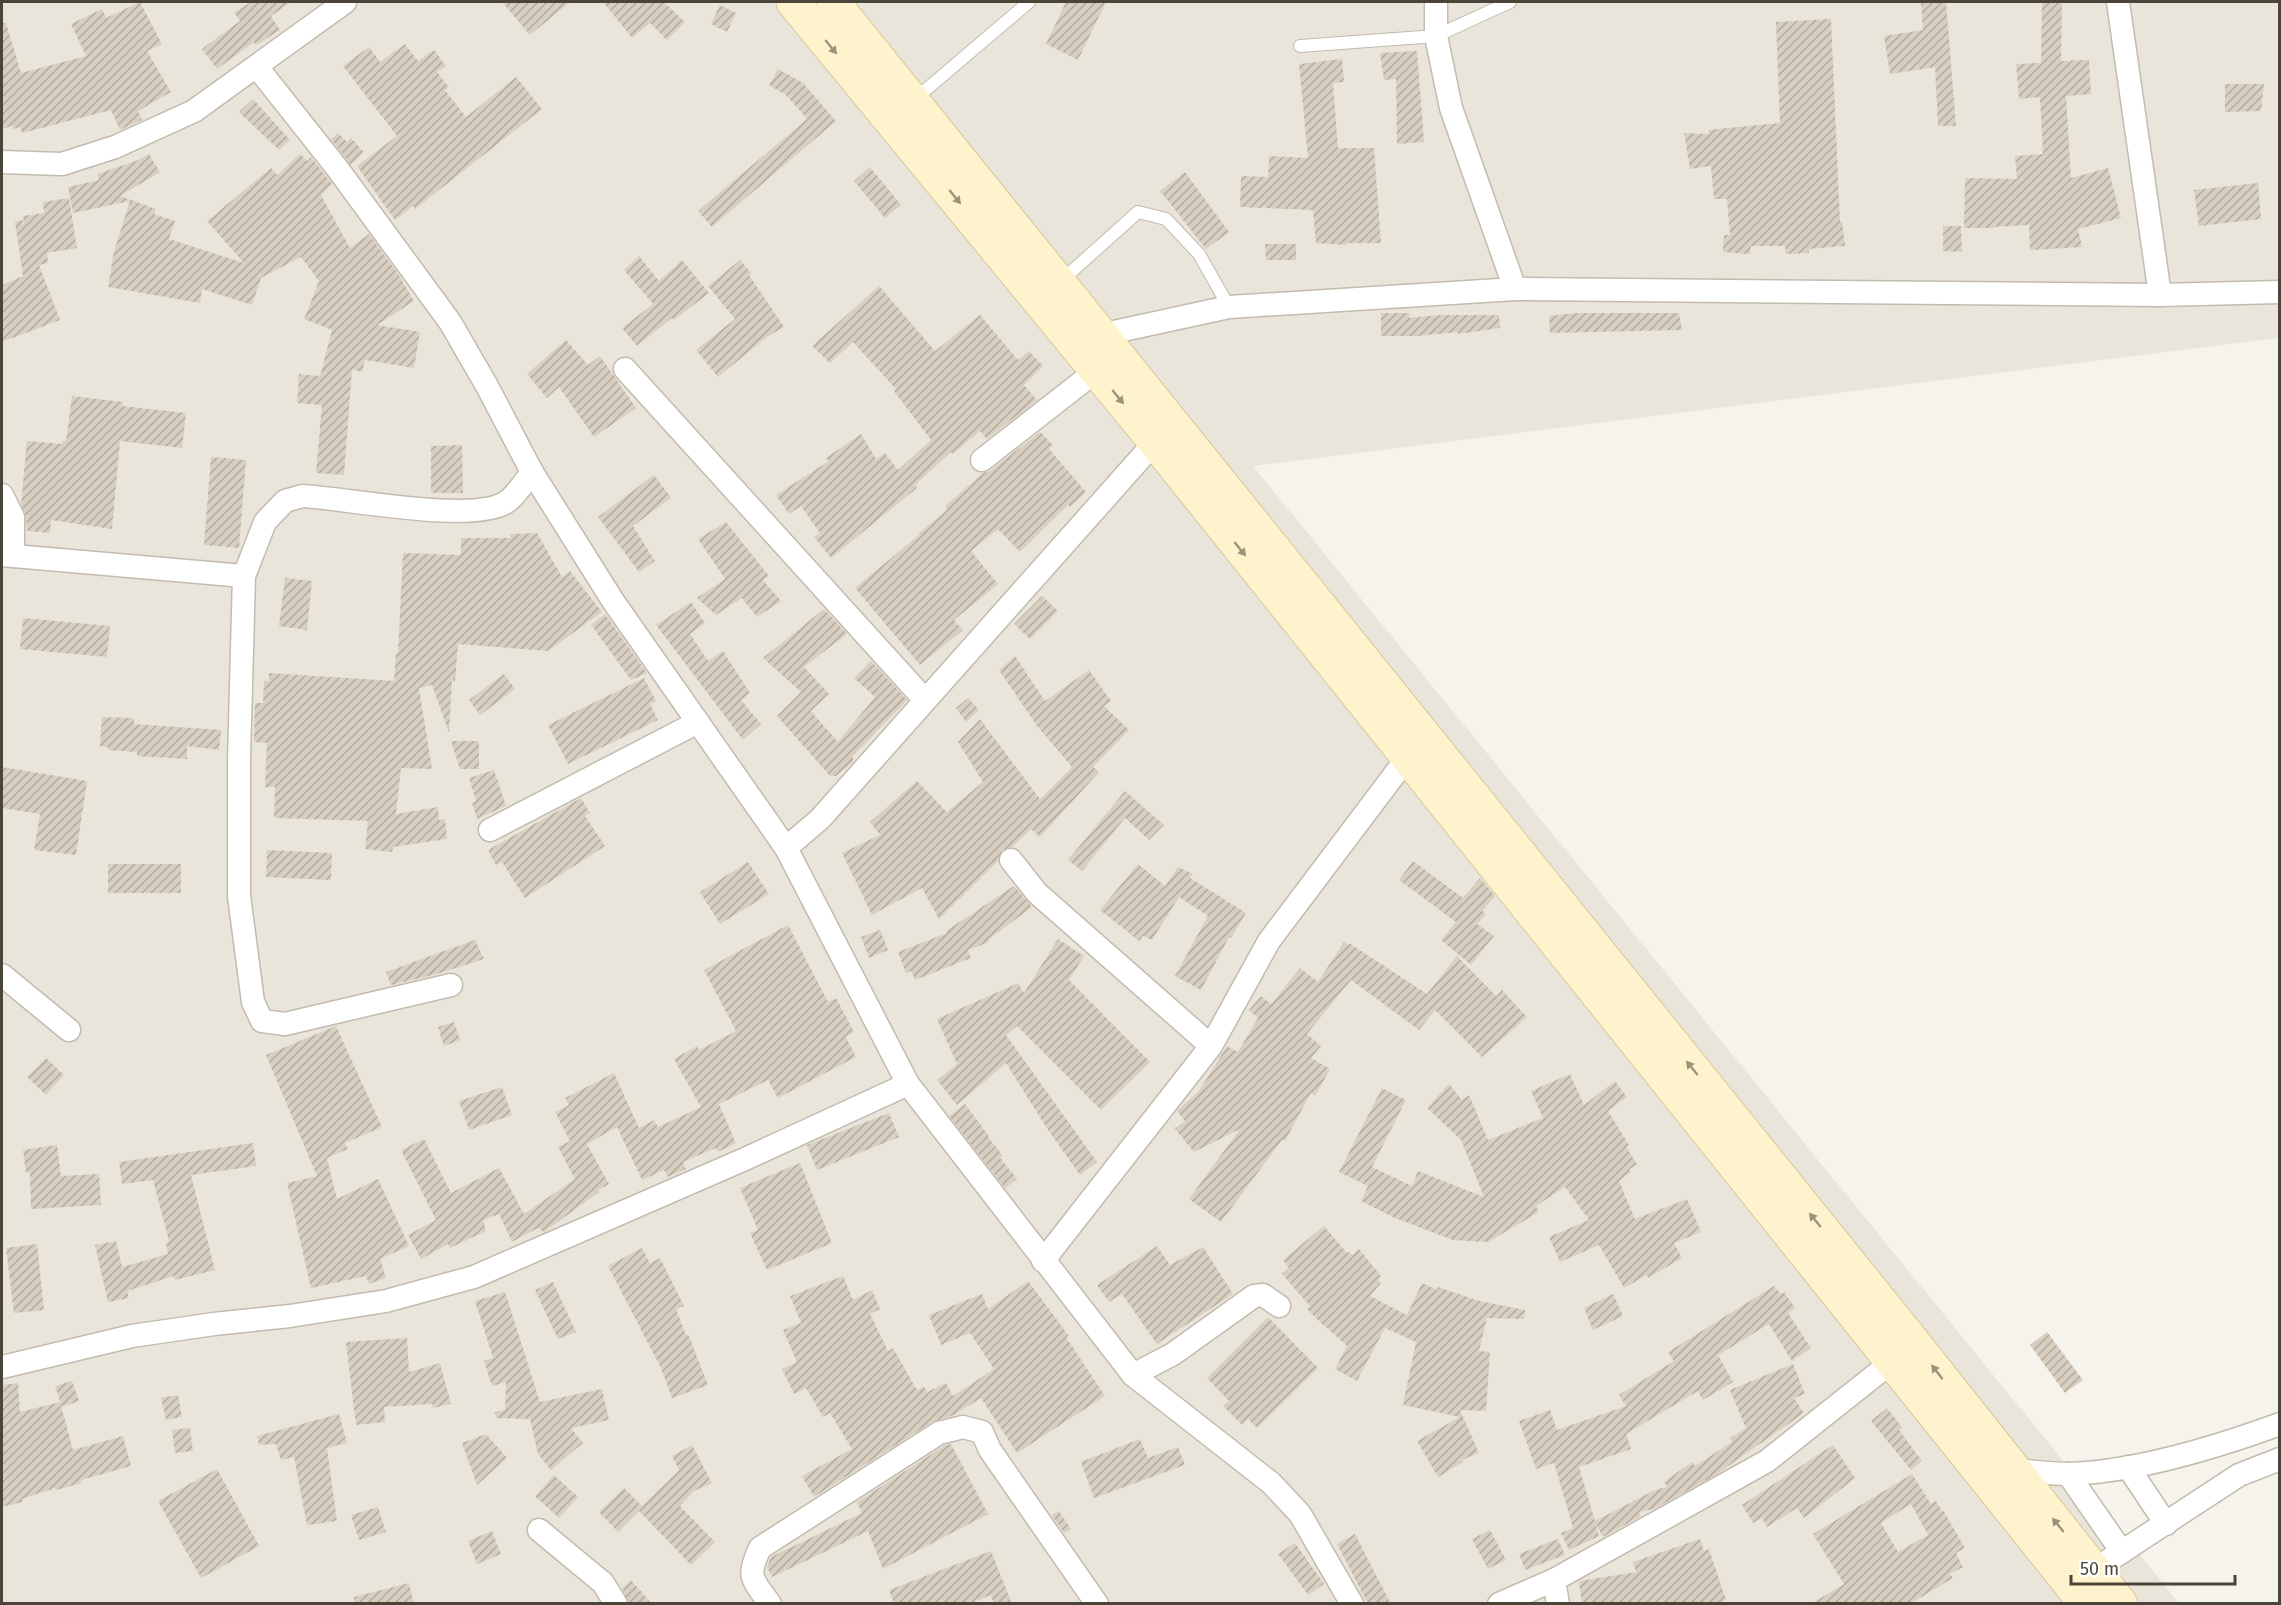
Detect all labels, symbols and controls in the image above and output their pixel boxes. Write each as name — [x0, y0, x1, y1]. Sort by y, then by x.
one-way arrow — [824, 39, 837, 55]
one-way arrow — [948, 189, 961, 205]
one-way arrow — [1111, 389, 1124, 405]
one-way arrow — [1233, 541, 1246, 557]
one-way arrow — [1687, 1061, 1699, 1076]
one-way arrow — [1808, 1212, 1821, 1228]
one-way arrow — [1931, 1365, 1943, 1380]
one-way arrow — [2052, 1518, 2064, 1533]
scale bar — [2071, 1548, 2234, 1586]
text: 50 m — [2080, 1558, 2119, 1580]

